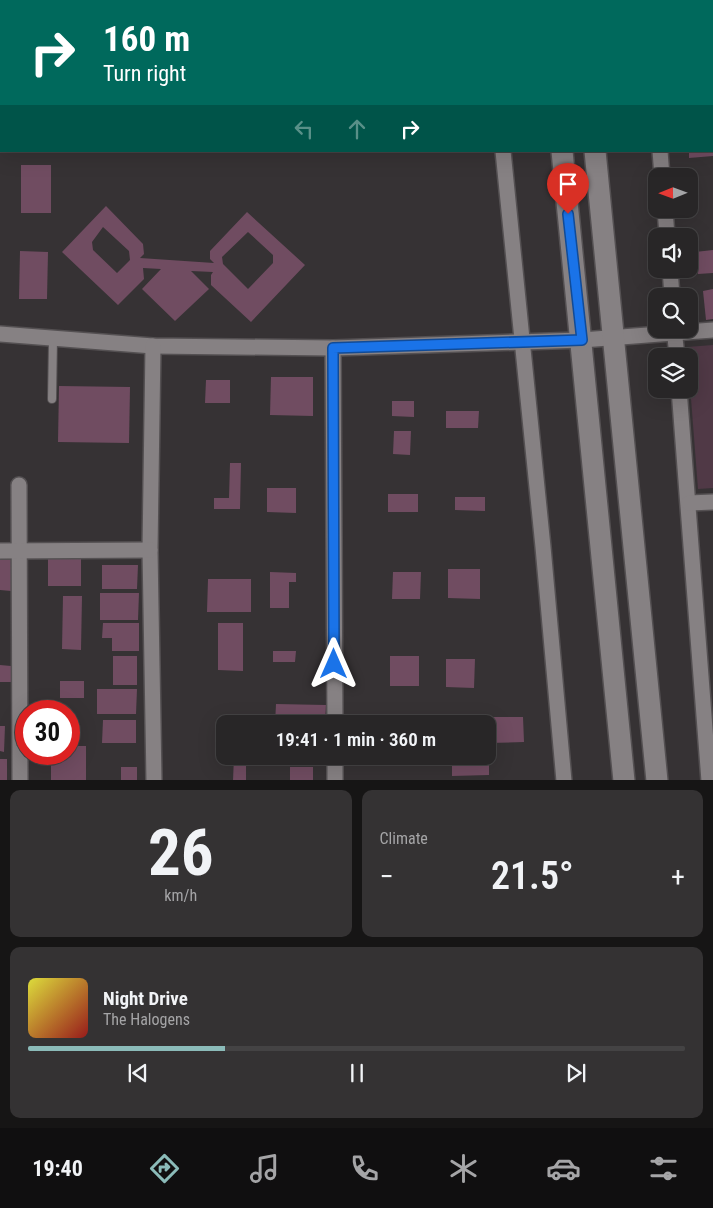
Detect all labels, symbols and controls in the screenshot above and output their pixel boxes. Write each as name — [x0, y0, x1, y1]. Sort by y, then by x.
text: 160 m — [103, 19, 190, 60]
icon: right — [20, 20, 85, 85]
text: Turn right — [103, 61, 186, 86]
icon: left — [290, 115, 318, 143]
icon: ahead — [343, 115, 371, 143]
icon: right — [396, 115, 424, 143]
pin — [547, 163, 589, 214]
north arrow — [648, 168, 698, 218]
map controls — [648, 168, 698, 398]
icon: arrive — [554, 170, 582, 198]
button: sound — [648, 228, 698, 278]
button: search — [648, 288, 698, 338]
button: layers — [648, 348, 698, 398]
position arrow — [307, 637, 359, 689]
speed limit sign: 30 — [15, 700, 80, 765]
text: 19:41 · 1 min · 360 m — [276, 728, 436, 751]
text: 26 — [148, 815, 214, 891]
text: Climate — [380, 829, 428, 848]
text: 21.5° — [491, 854, 574, 898]
text: − — [380, 860, 394, 893]
text: + — [671, 860, 685, 893]
text: km/h — [164, 886, 197, 905]
text: Night Drive — [103, 987, 188, 1010]
text: The Halogens — [103, 1010, 190, 1029]
icon: previous — [124, 1059, 152, 1087]
icon: pause — [343, 1059, 371, 1087]
icon: next — [562, 1059, 590, 1087]
icon: directions — [147, 1151, 182, 1186]
icon: music — [247, 1151, 282, 1186]
icon: phone — [347, 1151, 382, 1186]
icon: climate — [446, 1151, 481, 1186]
icon: car — [546, 1151, 581, 1186]
icon: filters — [646, 1151, 681, 1186]
text: 19:40 — [32, 1156, 83, 1181]

